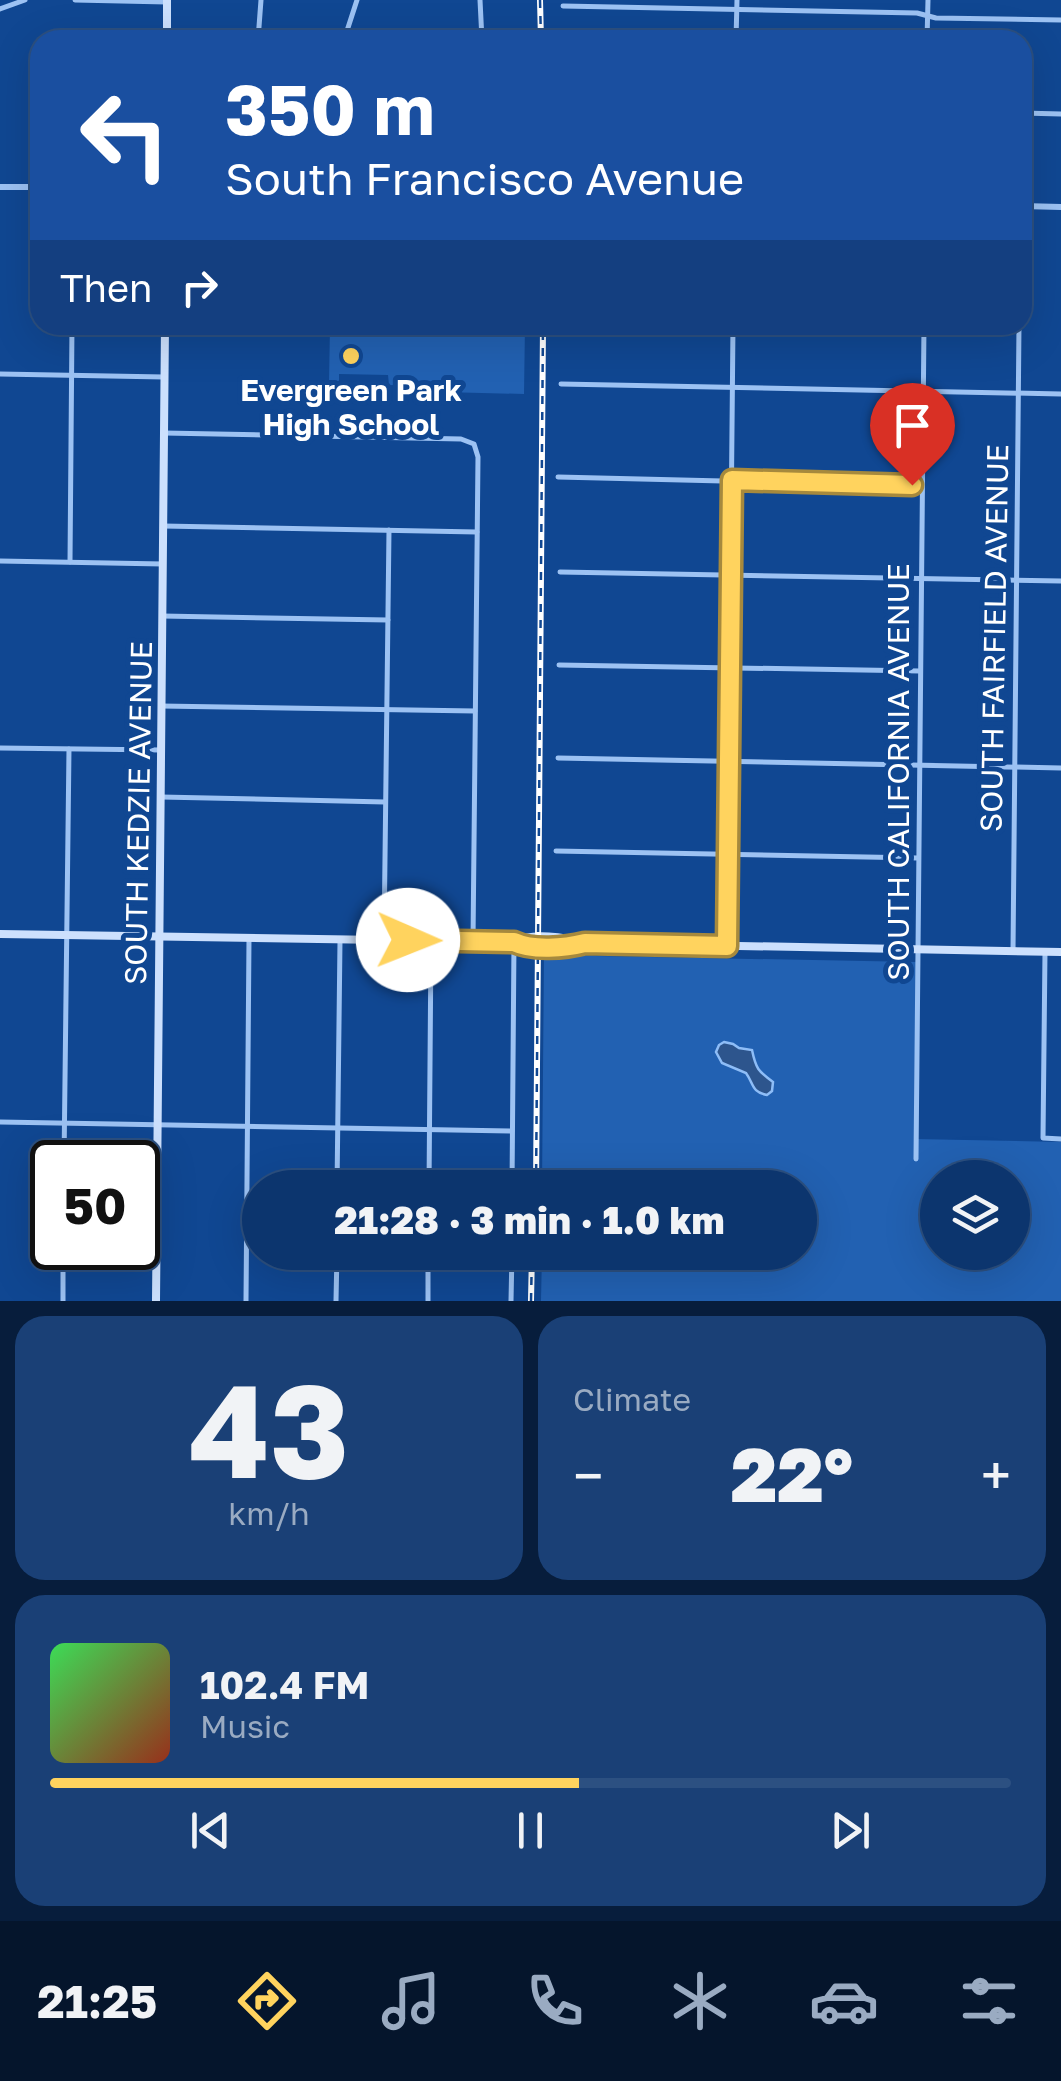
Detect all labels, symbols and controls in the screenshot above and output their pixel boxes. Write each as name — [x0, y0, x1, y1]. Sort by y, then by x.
text: 350 m — [225, 66, 435, 150]
icon: left — [60, 70, 190, 200]
text: South Francisco Avenue — [225, 151, 744, 205]
icon: right — [172, 260, 227, 315]
text: Then — [60, 265, 152, 310]
marker: Evergreen Park High School — [340, 345, 362, 367]
place label: Evergreen Park High School — [240, 372, 462, 442]
pin — [870, 383, 955, 486]
icon: arrive — [885, 398, 940, 453]
street label: SOUTH FAIRFIELD AVENUE — [973, 444, 1015, 832]
street label: SOUTH CALIFORNIA AVENUE — [880, 563, 916, 981]
street label: SOUTH KEDZIE AVENUE — [117, 641, 159, 985]
position arrow — [356, 888, 460, 992]
speed limit sign: 50 — [30, 1140, 160, 1270]
map controls — [920, 1160, 1030, 1270]
button: layers — [920, 1160, 1030, 1270]
text: 21:28 · 3 min · 1.0 km — [334, 1197, 725, 1242]
text: 43 — [189, 1351, 349, 1507]
text: Climate — [573, 1380, 691, 1418]
text: 22° — [731, 1428, 853, 1519]
text: − — [573, 1442, 603, 1508]
text: + — [981, 1442, 1011, 1508]
text: km/h — [228, 1494, 310, 1532]
text: 102.4 FM — [200, 1662, 369, 1707]
text: Music — [200, 1707, 290, 1745]
icon: previous — [183, 1803, 238, 1858]
icon: pause — [503, 1803, 558, 1858]
icon: next — [823, 1803, 878, 1858]
icon: directions — [232, 1966, 302, 2036]
icon: music — [376, 1966, 446, 2036]
icon: phone — [520, 1966, 590, 2036]
icon: climate — [665, 1966, 735, 2036]
icon: car — [809, 1966, 879, 2036]
icon: filters — [954, 1966, 1024, 2036]
text: 21:25 — [37, 1974, 157, 2028]

